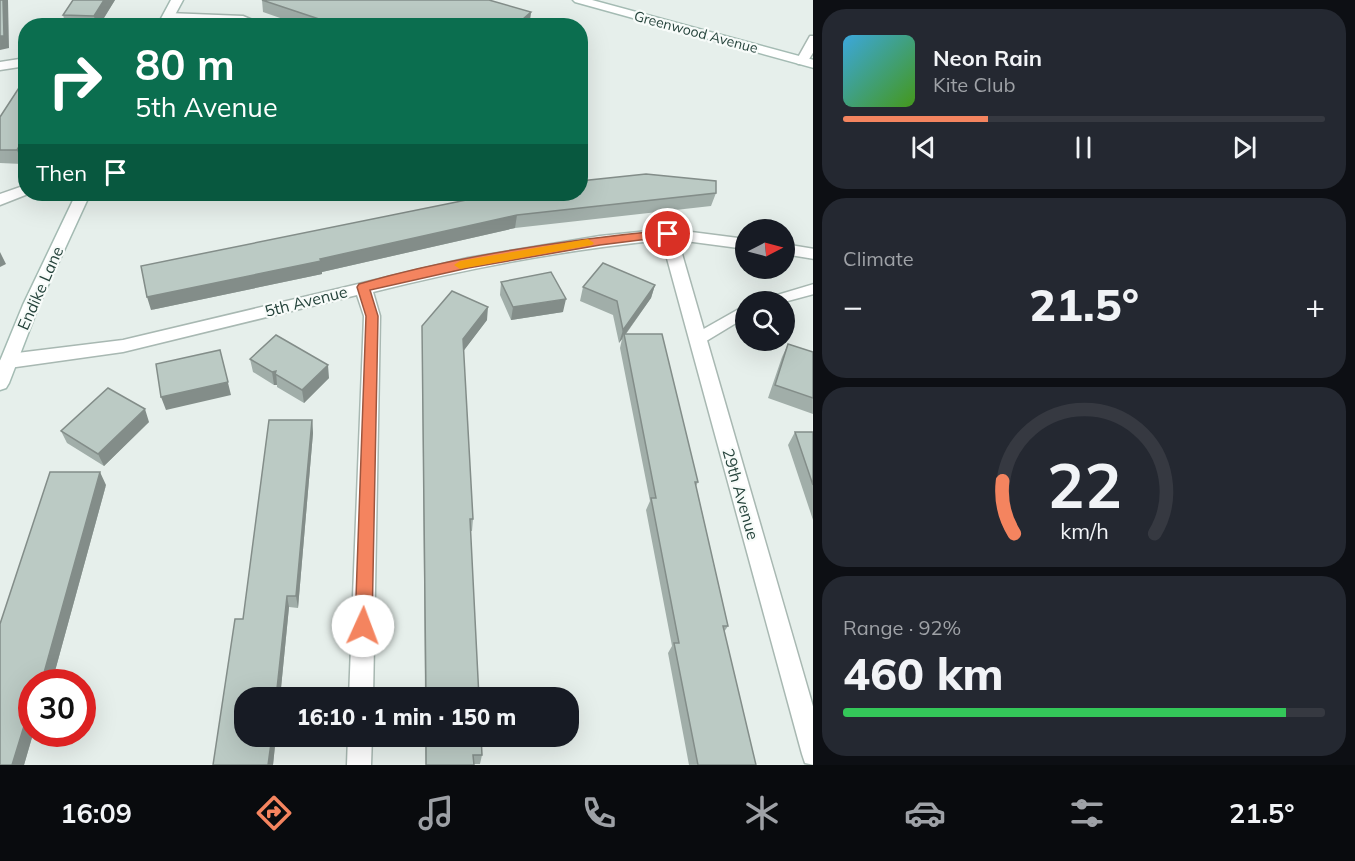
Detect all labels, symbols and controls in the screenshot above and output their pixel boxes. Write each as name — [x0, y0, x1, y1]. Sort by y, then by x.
street label: Greenwood Avenue — [632, 7, 760, 57]
text: 80 m — [135, 38, 235, 91]
icon: right — [36, 42, 114, 120]
text: Neon Rain — [933, 44, 1042, 72]
text: Kite Club — [933, 72, 1015, 97]
text: 5th Avenue — [135, 90, 278, 124]
icon: previous — [907, 131, 940, 164]
icon: pause — [1067, 131, 1100, 164]
icon: next — [1228, 131, 1261, 164]
icon: arrive — [99, 156, 132, 189]
text: Then — [36, 159, 87, 187]
pin — [642, 208, 693, 259]
icon: arrive — [651, 217, 684, 250]
north arrow — [735, 219, 795, 279]
map controls — [735, 219, 795, 351]
street label: Endike Lane — [13, 243, 67, 333]
text: Climate — [843, 246, 914, 271]
text: 21.5° — [1029, 276, 1139, 332]
street label: 5th Avenue — [263, 281, 349, 321]
text: − — [843, 285, 863, 326]
text: + — [1305, 285, 1325, 326]
button: search — [735, 291, 795, 351]
text: 22 — [1047, 445, 1121, 524]
street label: 29th Avenue — [718, 446, 764, 542]
text: km/h — [1060, 517, 1108, 544]
position arrow — [331, 594, 395, 658]
text: Range · 92% — [843, 615, 961, 640]
text: 460 km — [843, 645, 1004, 701]
speed limit sign: 30 — [18, 669, 96, 747]
text: 16:10 · 1 min · 150 m — [297, 703, 516, 731]
icon: directions — [253, 792, 295, 834]
icon: music — [415, 792, 457, 834]
icon: phone — [578, 792, 620, 834]
icon: climate — [741, 792, 783, 834]
icon: car — [904, 792, 946, 834]
icon: filters — [1066, 792, 1108, 834]
text: 16:09 — [60, 796, 132, 830]
text: 21.5° — [1229, 796, 1295, 830]

